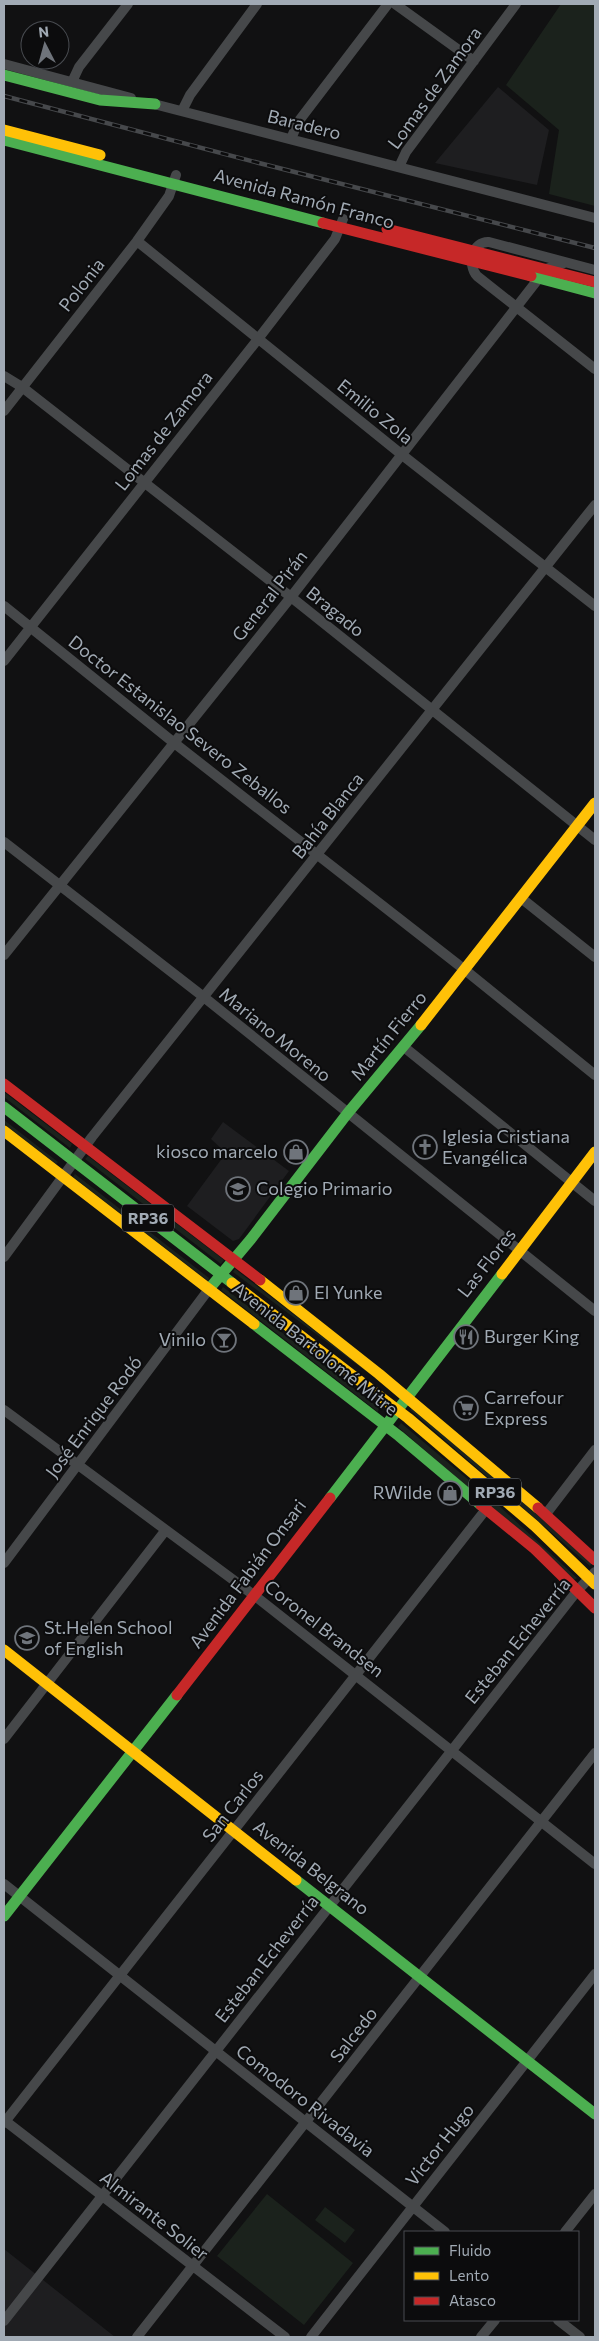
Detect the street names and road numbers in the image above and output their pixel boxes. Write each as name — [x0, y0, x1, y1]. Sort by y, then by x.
street label: Lomas de Zamora — [383, 22, 486, 153]
street label: Baradero — [265, 104, 343, 144]
street label: Avenida Ramón Franco — [211, 163, 397, 233]
street label: Polonia — [54, 253, 109, 315]
street label: Lomas de Zamora — [110, 366, 217, 495]
street label: Emilio Zola — [333, 374, 418, 448]
street label: General Pirán — [227, 545, 312, 645]
street label: Bragado — [302, 581, 369, 641]
street label: Doctor Estanislao Severo Zeballos — [65, 630, 297, 818]
street label: Bahía Blanca — [287, 768, 368, 863]
street label: Mariano Moreno — [215, 982, 336, 1086]
street label: Martín Fierro — [345, 986, 431, 1085]
road number: RP36 — [122, 1204, 174, 1232]
street label: Las Flores — [452, 1223, 520, 1301]
street label: Avenida Bartolomé Mitre — [228, 1277, 403, 1420]
street label: José Enrique Rodó — [40, 1351, 146, 1482]
road number: RP36 — [469, 1478, 521, 1505]
street label: Avenida Fabián Onsari — [184, 1495, 310, 1652]
street label: Esteban Echeverría — [460, 1573, 575, 1708]
street label: Coronel Brandsen — [261, 1575, 389, 1682]
street label: San Carlos — [197, 1765, 267, 1846]
street label: Avenida Belgrano — [249, 1815, 374, 1919]
street label: Esteban Echeverría — [210, 1890, 323, 2026]
street label: Salcedo — [325, 2002, 382, 2066]
street label: Comodoro Rivadavia — [232, 2039, 379, 2161]
street label: Victor Hugo — [400, 2099, 478, 2190]
street label: Almirante Solier — [96, 2166, 213, 2264]

